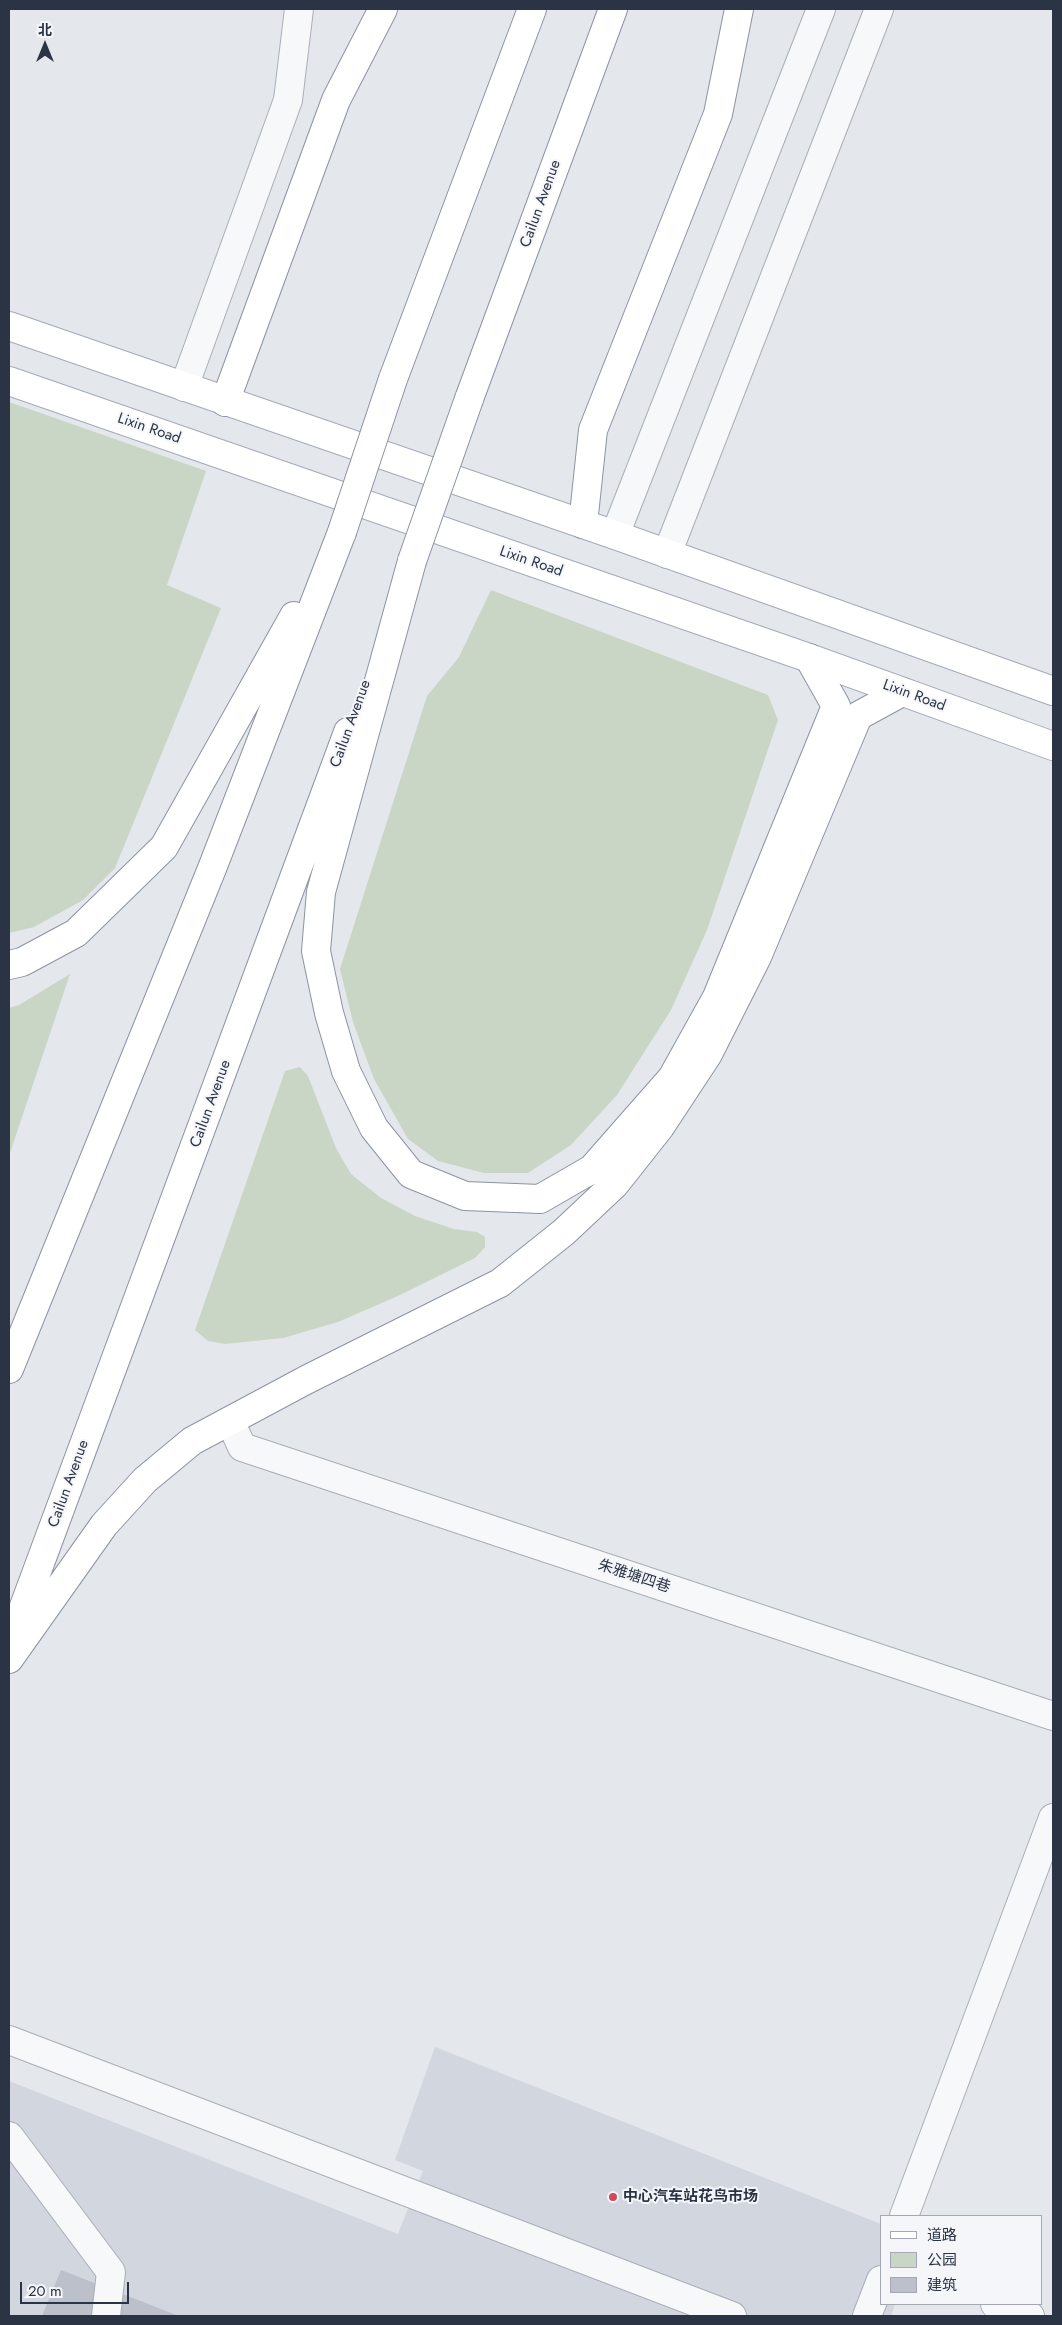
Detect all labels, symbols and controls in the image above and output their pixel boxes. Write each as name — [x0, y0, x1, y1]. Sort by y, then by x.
north arrow — [20, 20, 70, 70]
text: 北 — [38, 20, 52, 40]
street label: Cailun Avenue — [517, 158, 565, 250]
street label: Lixin Road — [115, 410, 183, 448]
street label: Lixin Road — [497, 543, 565, 581]
street label: Lixin Road — [880, 676, 948, 716]
street label: Cailun Avenue — [327, 678, 375, 770]
street label: Cailun Avenue — [187, 1058, 235, 1150]
street label: Cailun Avenue — [45, 1438, 93, 1530]
street label: 朱雅塘四巷 — [596, 1557, 672, 1597]
place label: 中心汽车站花鸟市场 — [623, 2188, 758, 2206]
marker: 中心汽车站花鸟市场 — [607, 2191, 619, 2203]
legend — [880, 2215, 1042, 2305]
text: 道路 — [927, 2224, 957, 2246]
text: 公园 — [927, 2249, 957, 2271]
scale bar — [22, 2272, 131, 2304]
text: 建筑 — [927, 2274, 957, 2296]
text: 20 m — [28, 2280, 62, 2302]

